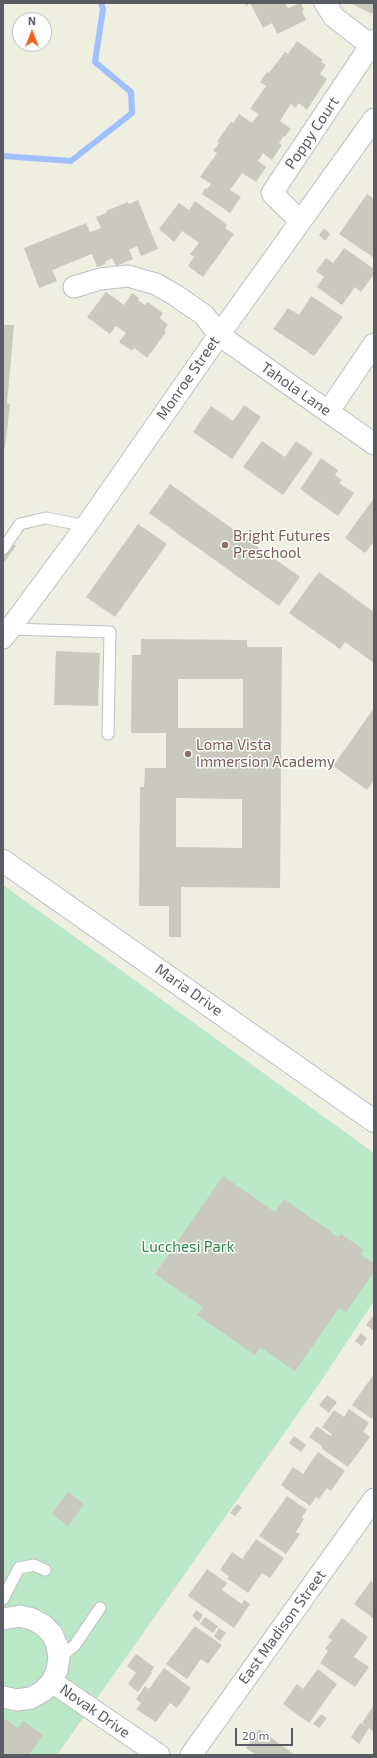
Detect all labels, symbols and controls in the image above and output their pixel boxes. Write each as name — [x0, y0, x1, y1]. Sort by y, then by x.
north arrow — [12, 12, 52, 52]
text: N — [28, 14, 36, 27]
street label: Poppy Court — [281, 93, 343, 173]
street label: Monroe Street — [153, 333, 223, 423]
street label: Tahola Lane — [257, 358, 335, 420]
place label: Bright Futures Preschool — [233, 527, 330, 562]
marker: Bright Futures Preschool — [220, 540, 230, 550]
place label: Loma Vista Immersion Academy — [196, 736, 335, 771]
marker: Loma Vista Immersion Academy — [183, 749, 193, 759]
street label: Maria Drive — [152, 960, 226, 1020]
park label: Lucchesi Park — [142, 1238, 234, 1256]
street label: East Madison Street — [234, 1566, 330, 1688]
street label: Novak Drive — [56, 1680, 134, 1742]
scale bar — [237, 1720, 295, 1746]
text: 20 m — [242, 1728, 269, 1742]

